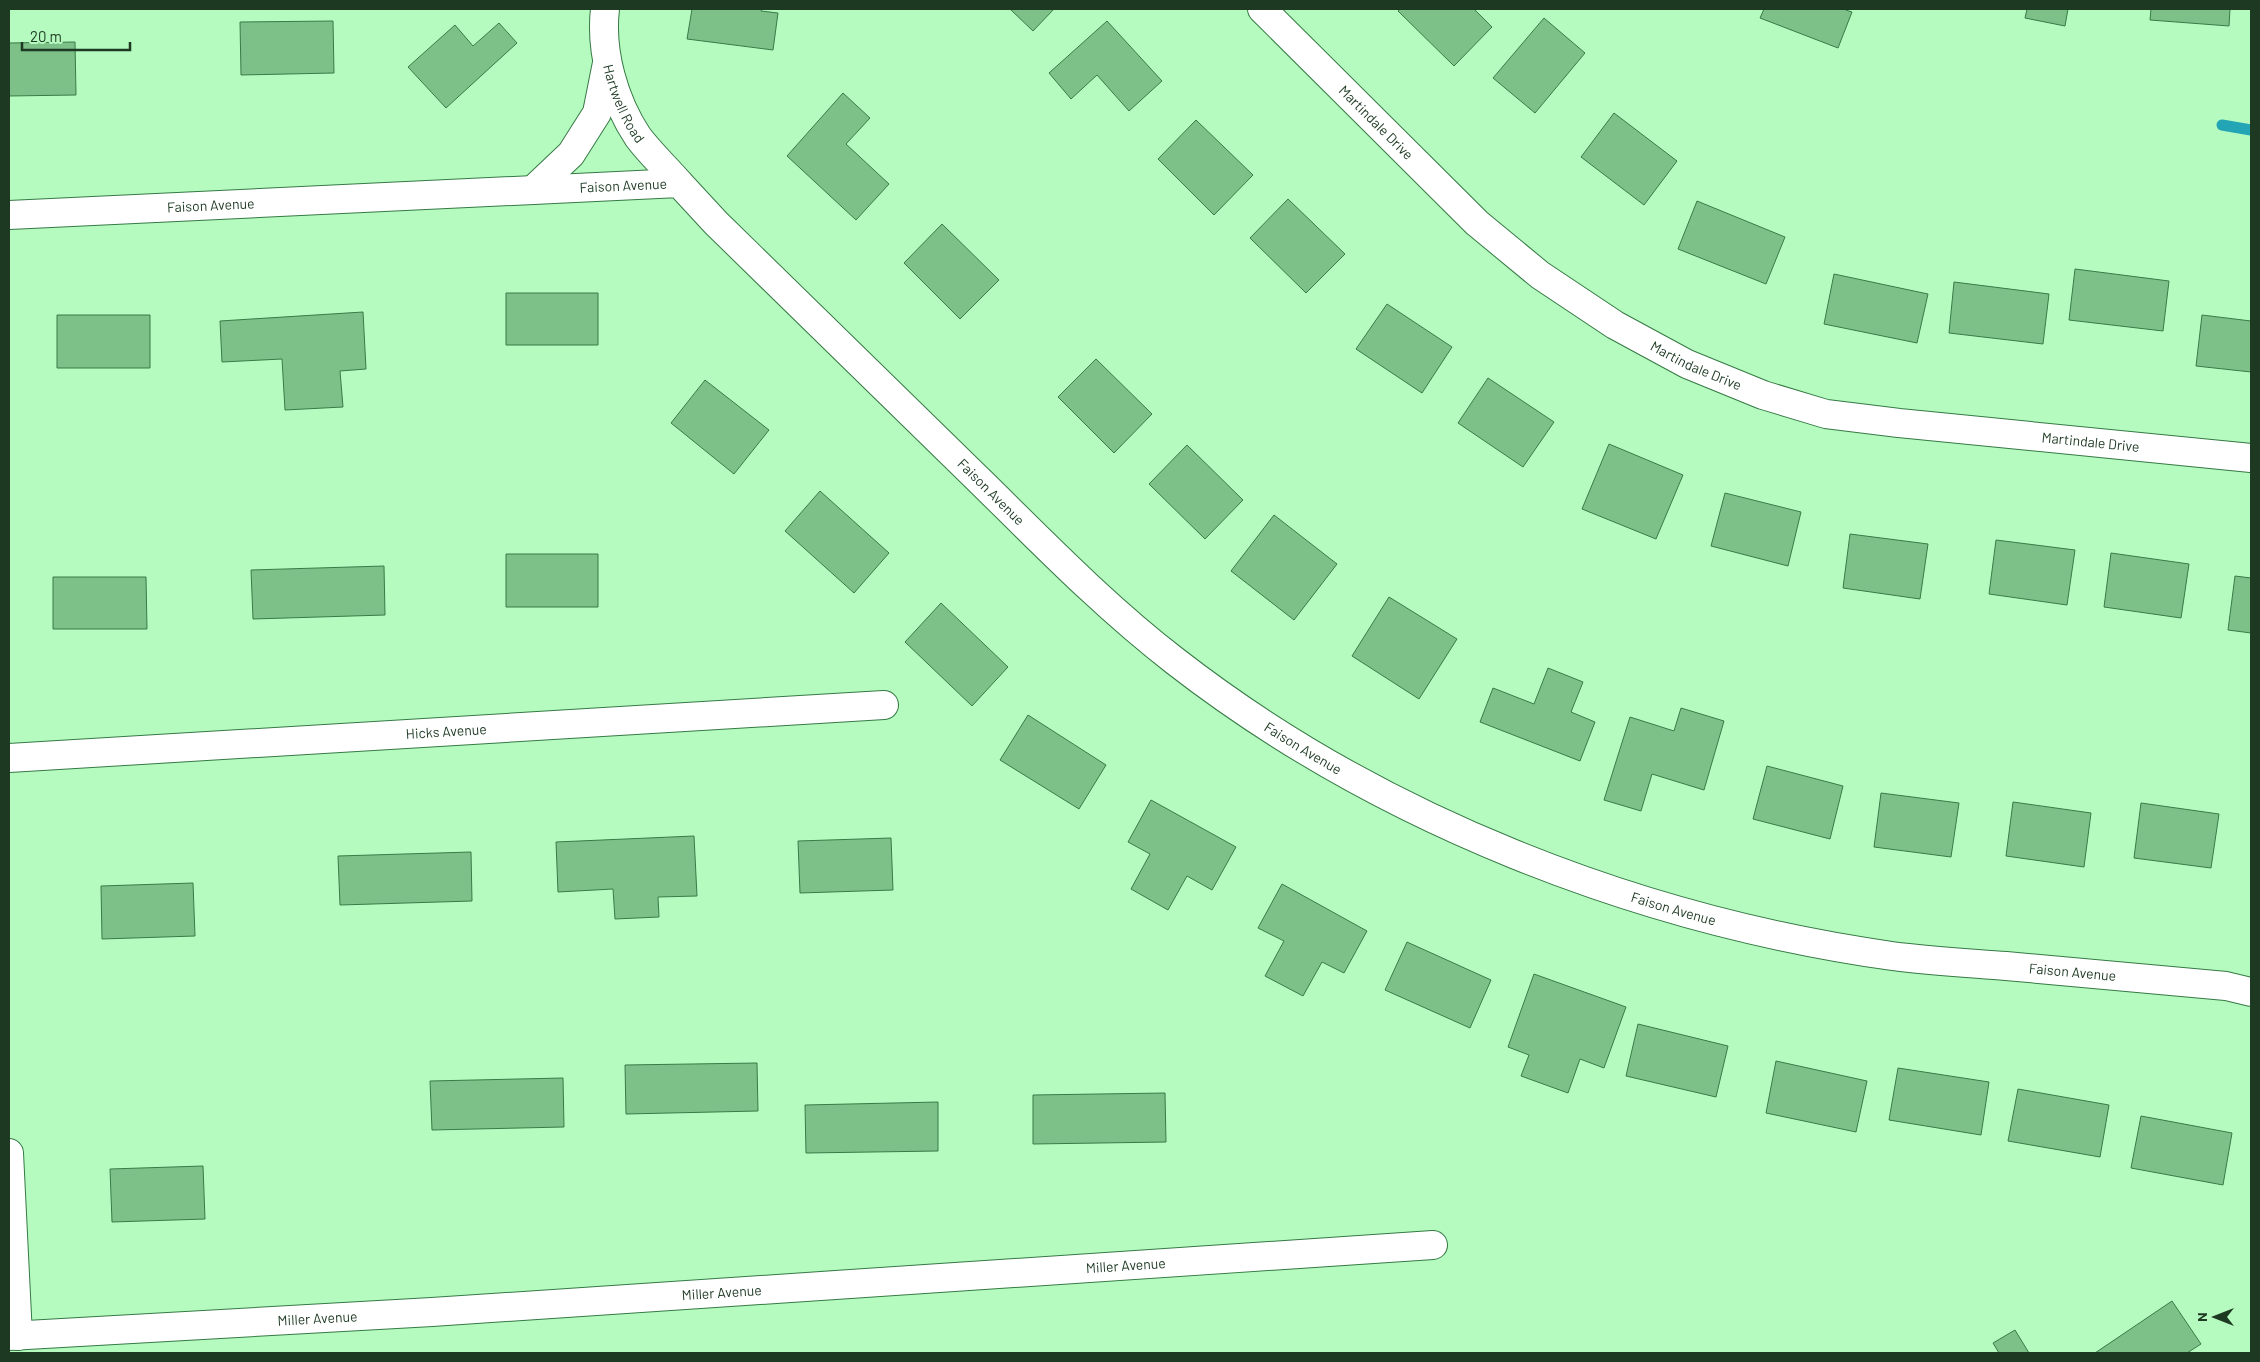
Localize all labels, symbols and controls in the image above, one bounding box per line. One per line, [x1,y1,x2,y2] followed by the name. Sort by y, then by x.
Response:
[22,20,130,52] scale bar
[30,27,62,45] text: 20 m
[600,63,648,146] street label: Hartwell Road
[1336,82,1417,163] street label: Martindale Drive
[579,175,667,196] street label: Faison Avenue
[167,194,255,215] street label: Faison Avenue
[1648,337,1744,393] street label: Martindale Drive
[2041,428,2140,455] street label: Martindale Drive
[954,455,1029,528] street label: Faison Avenue
[1261,718,1345,778] street label: Faison Avenue
[405,720,487,742] street label: Hicks Avenue
[1629,888,1718,928] street label: Faison Avenue
[2028,959,2117,984] street label: Faison Avenue
[1085,1254,1166,1276] street label: Miller Avenue
[681,1281,762,1303] street label: Miller Avenue
[2190,1292,2240,1342] north arrow
[277,1307,358,1329] street label: Miller Avenue
[2193,1312,2210,1322] text: N

